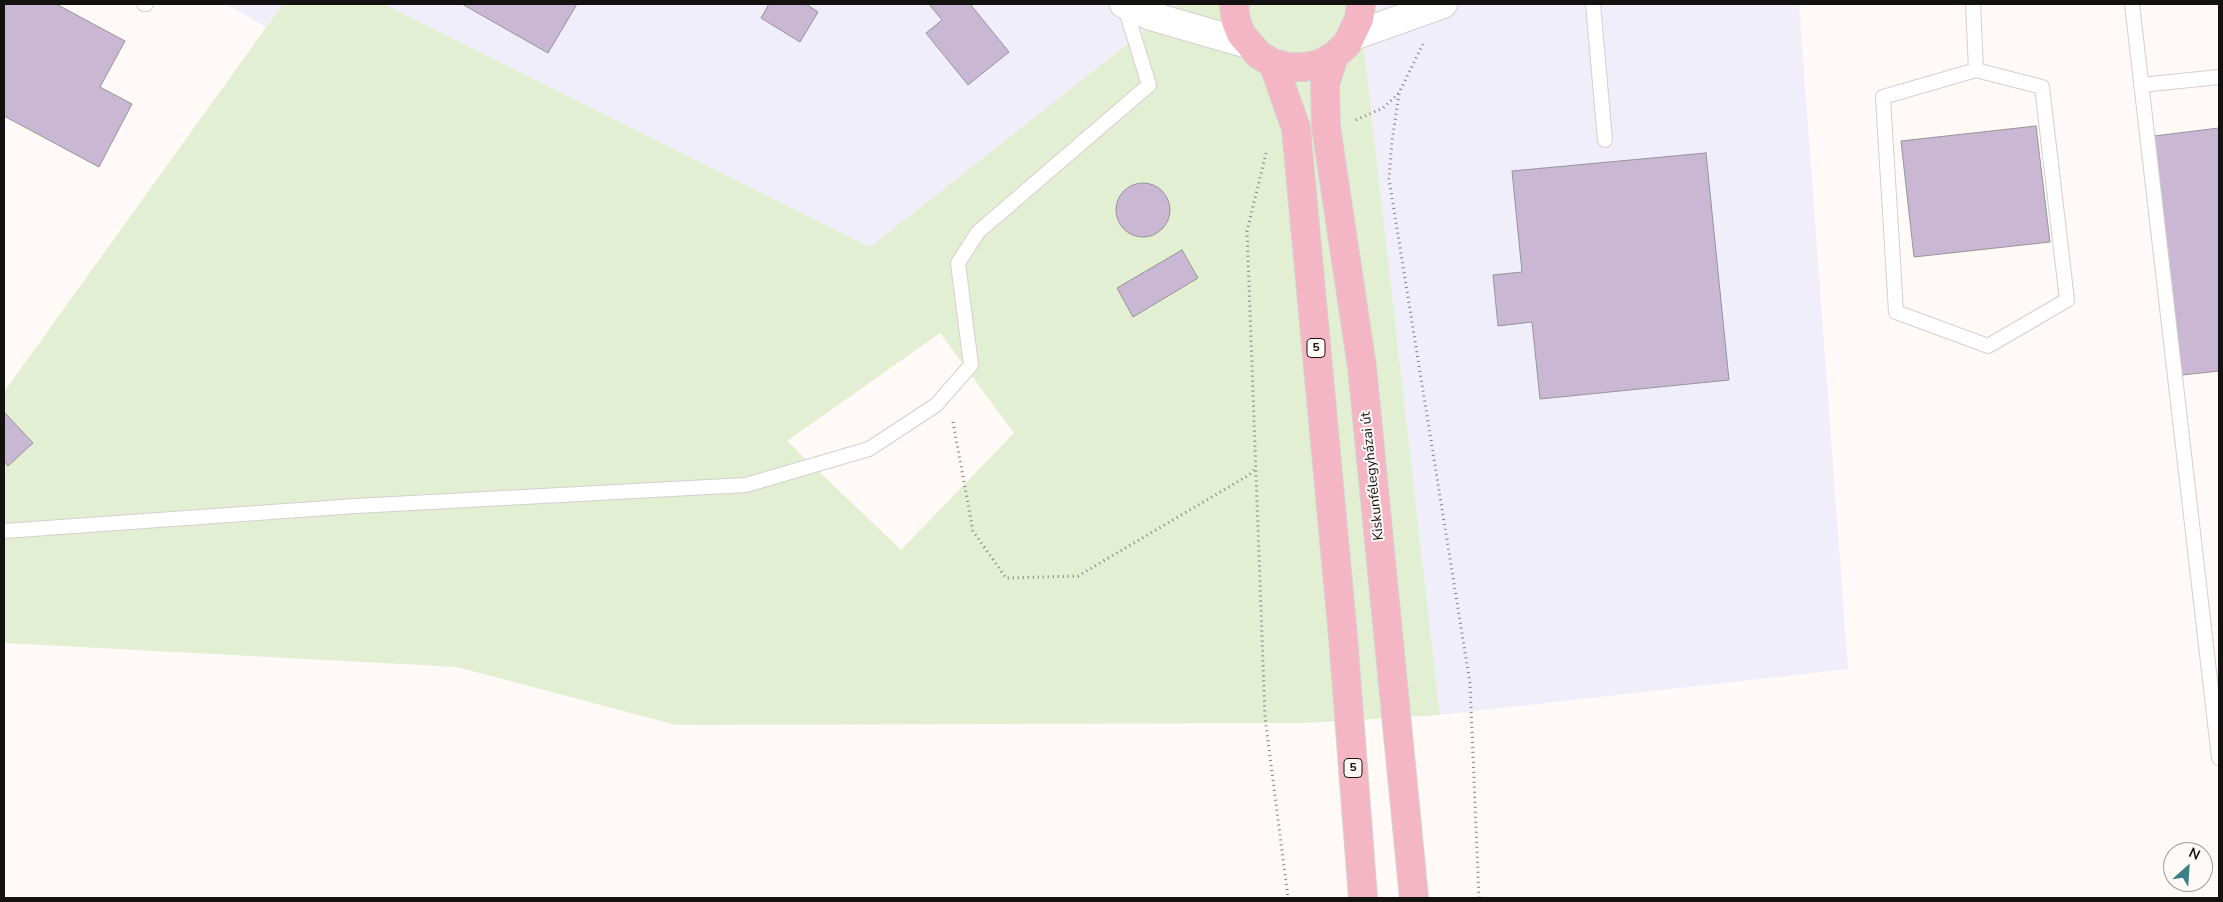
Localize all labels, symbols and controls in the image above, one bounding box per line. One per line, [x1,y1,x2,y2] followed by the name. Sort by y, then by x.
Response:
[1307,338,1325,358] road number: 5
[1358,411,1388,541] street label: Kiskunfélegyházai út
[1344,758,1362,778] road number: 5
[2163,842,2213,892] north arrow
[2185,843,2203,865] text: N

